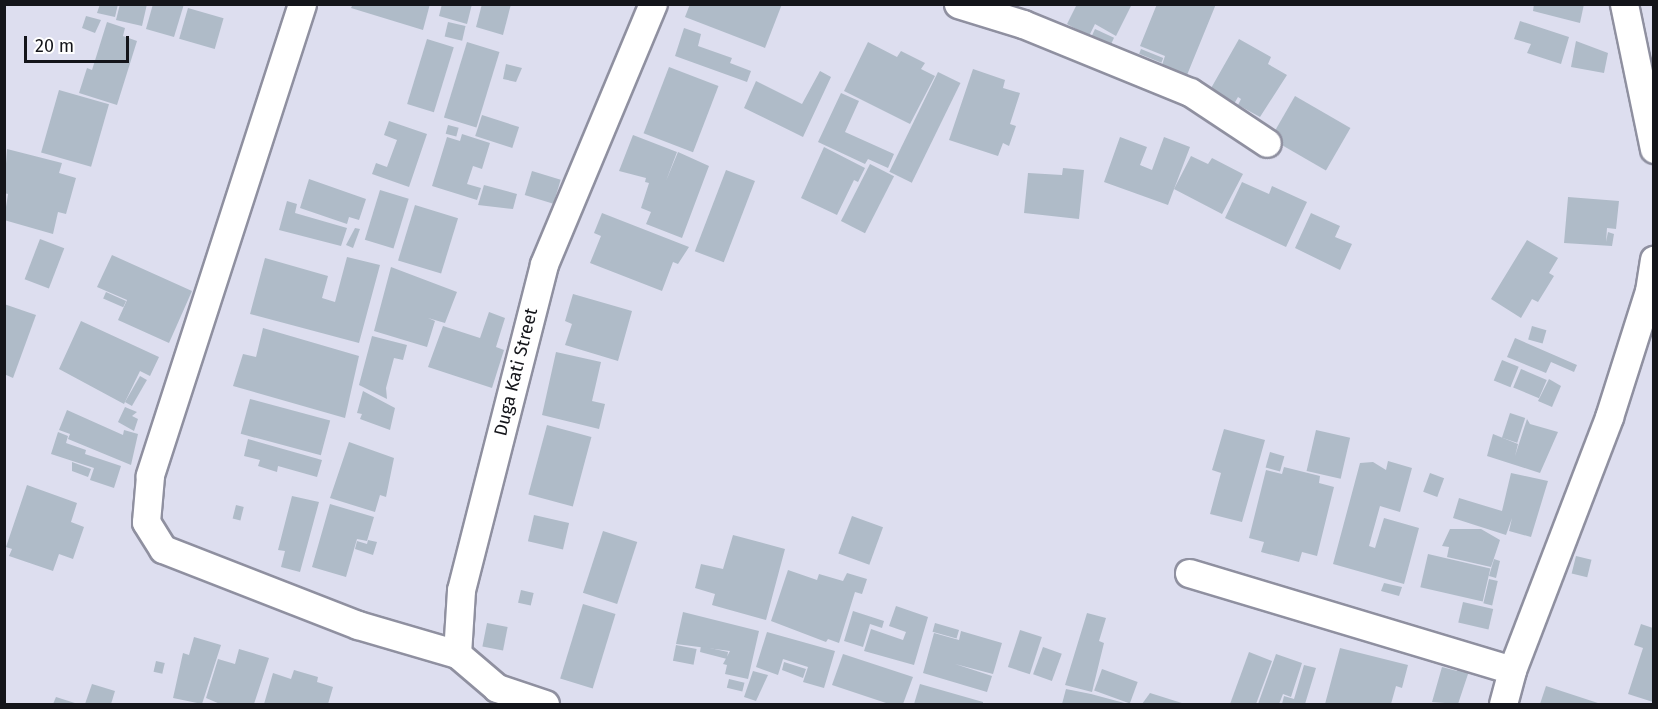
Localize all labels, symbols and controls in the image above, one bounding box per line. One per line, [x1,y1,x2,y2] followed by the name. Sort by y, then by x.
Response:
[27,24,132,62] scale bar
[35,35,74,57] text: 20 m
[490,306,542,438] street label: Duga Kati Street

